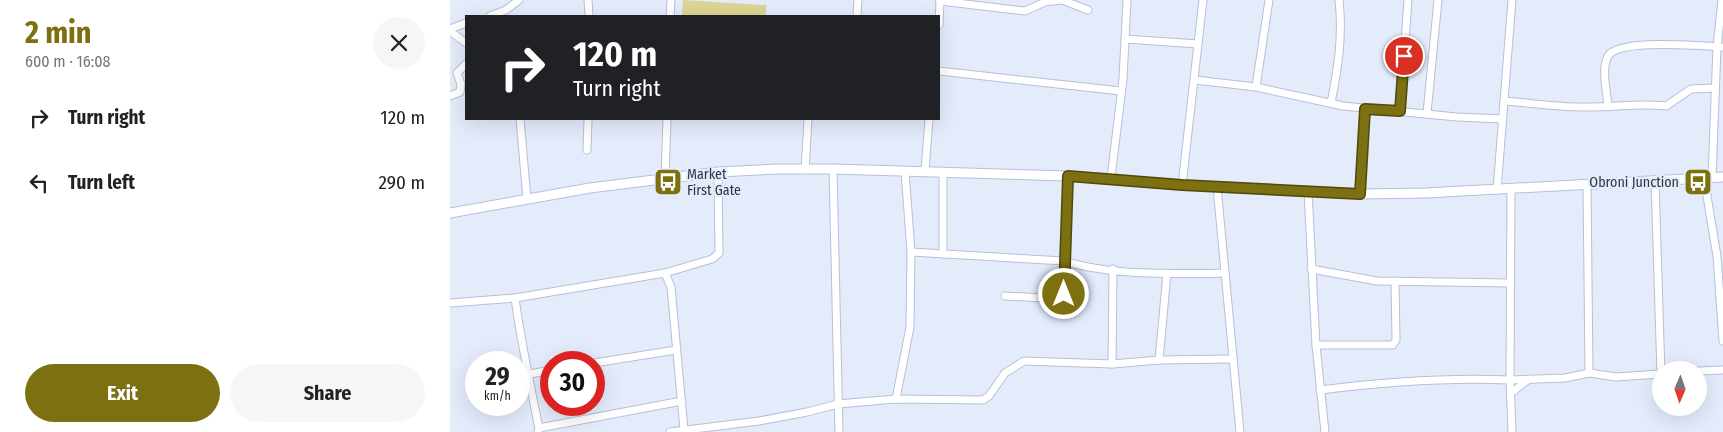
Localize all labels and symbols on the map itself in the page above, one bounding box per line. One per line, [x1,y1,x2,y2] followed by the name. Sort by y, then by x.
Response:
[1383,35,1425,77] pin
[687,166,741,199] place label: Market First Gate
[653,167,683,197] bus stop icon: Market First Gate
[1683,167,1713,197] bus stop icon: Obroni Junction
[1589,174,1679,191] place label: Obroni Junction
[1037,267,1089,319] position arrow
[540,351,605,416] speed limit sign: 30
[1652,361,1708,416] north arrow

